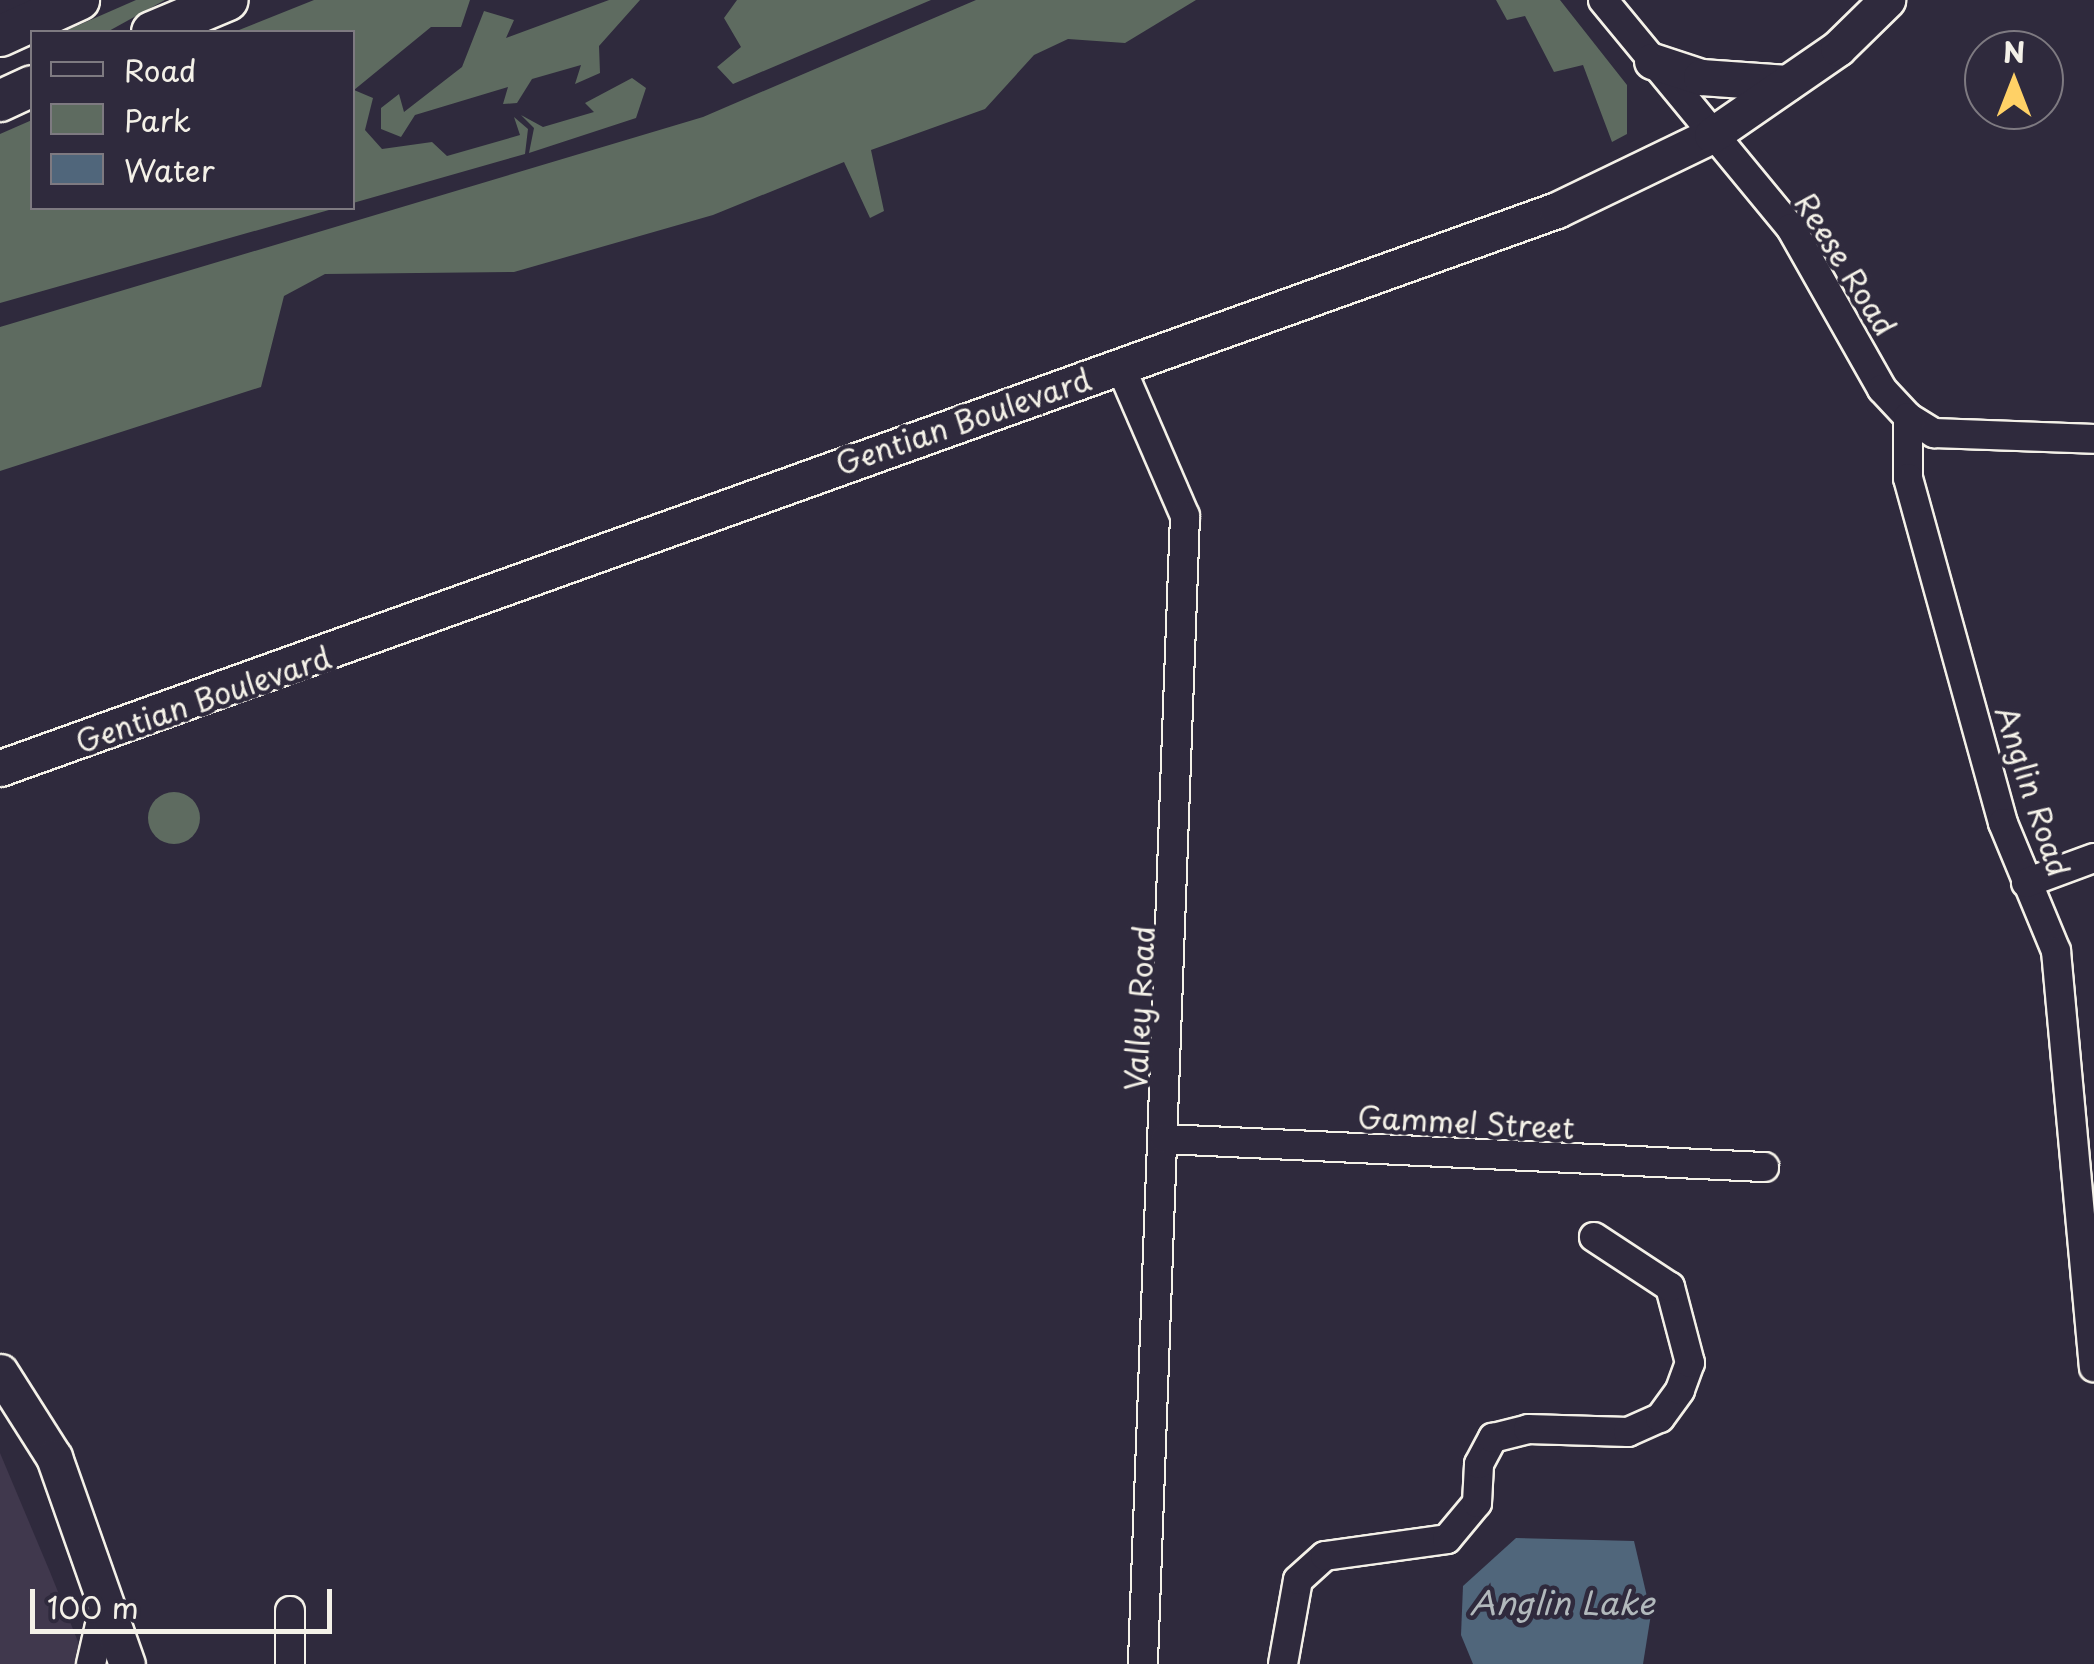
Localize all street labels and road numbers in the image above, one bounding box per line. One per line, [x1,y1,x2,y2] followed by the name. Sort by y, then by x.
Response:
[1787,185,1905,343] street label: Reese Road
[831,360,1095,482] street label: Gentian Boulevard
[71,638,335,760] street label: Gentian Boulevard
[1988,701,2078,881] street label: Anglin Road
[1117,923,1161,1093] street label: Valley Road
[1355,1098,1577,1146] street label: Gammel Street

